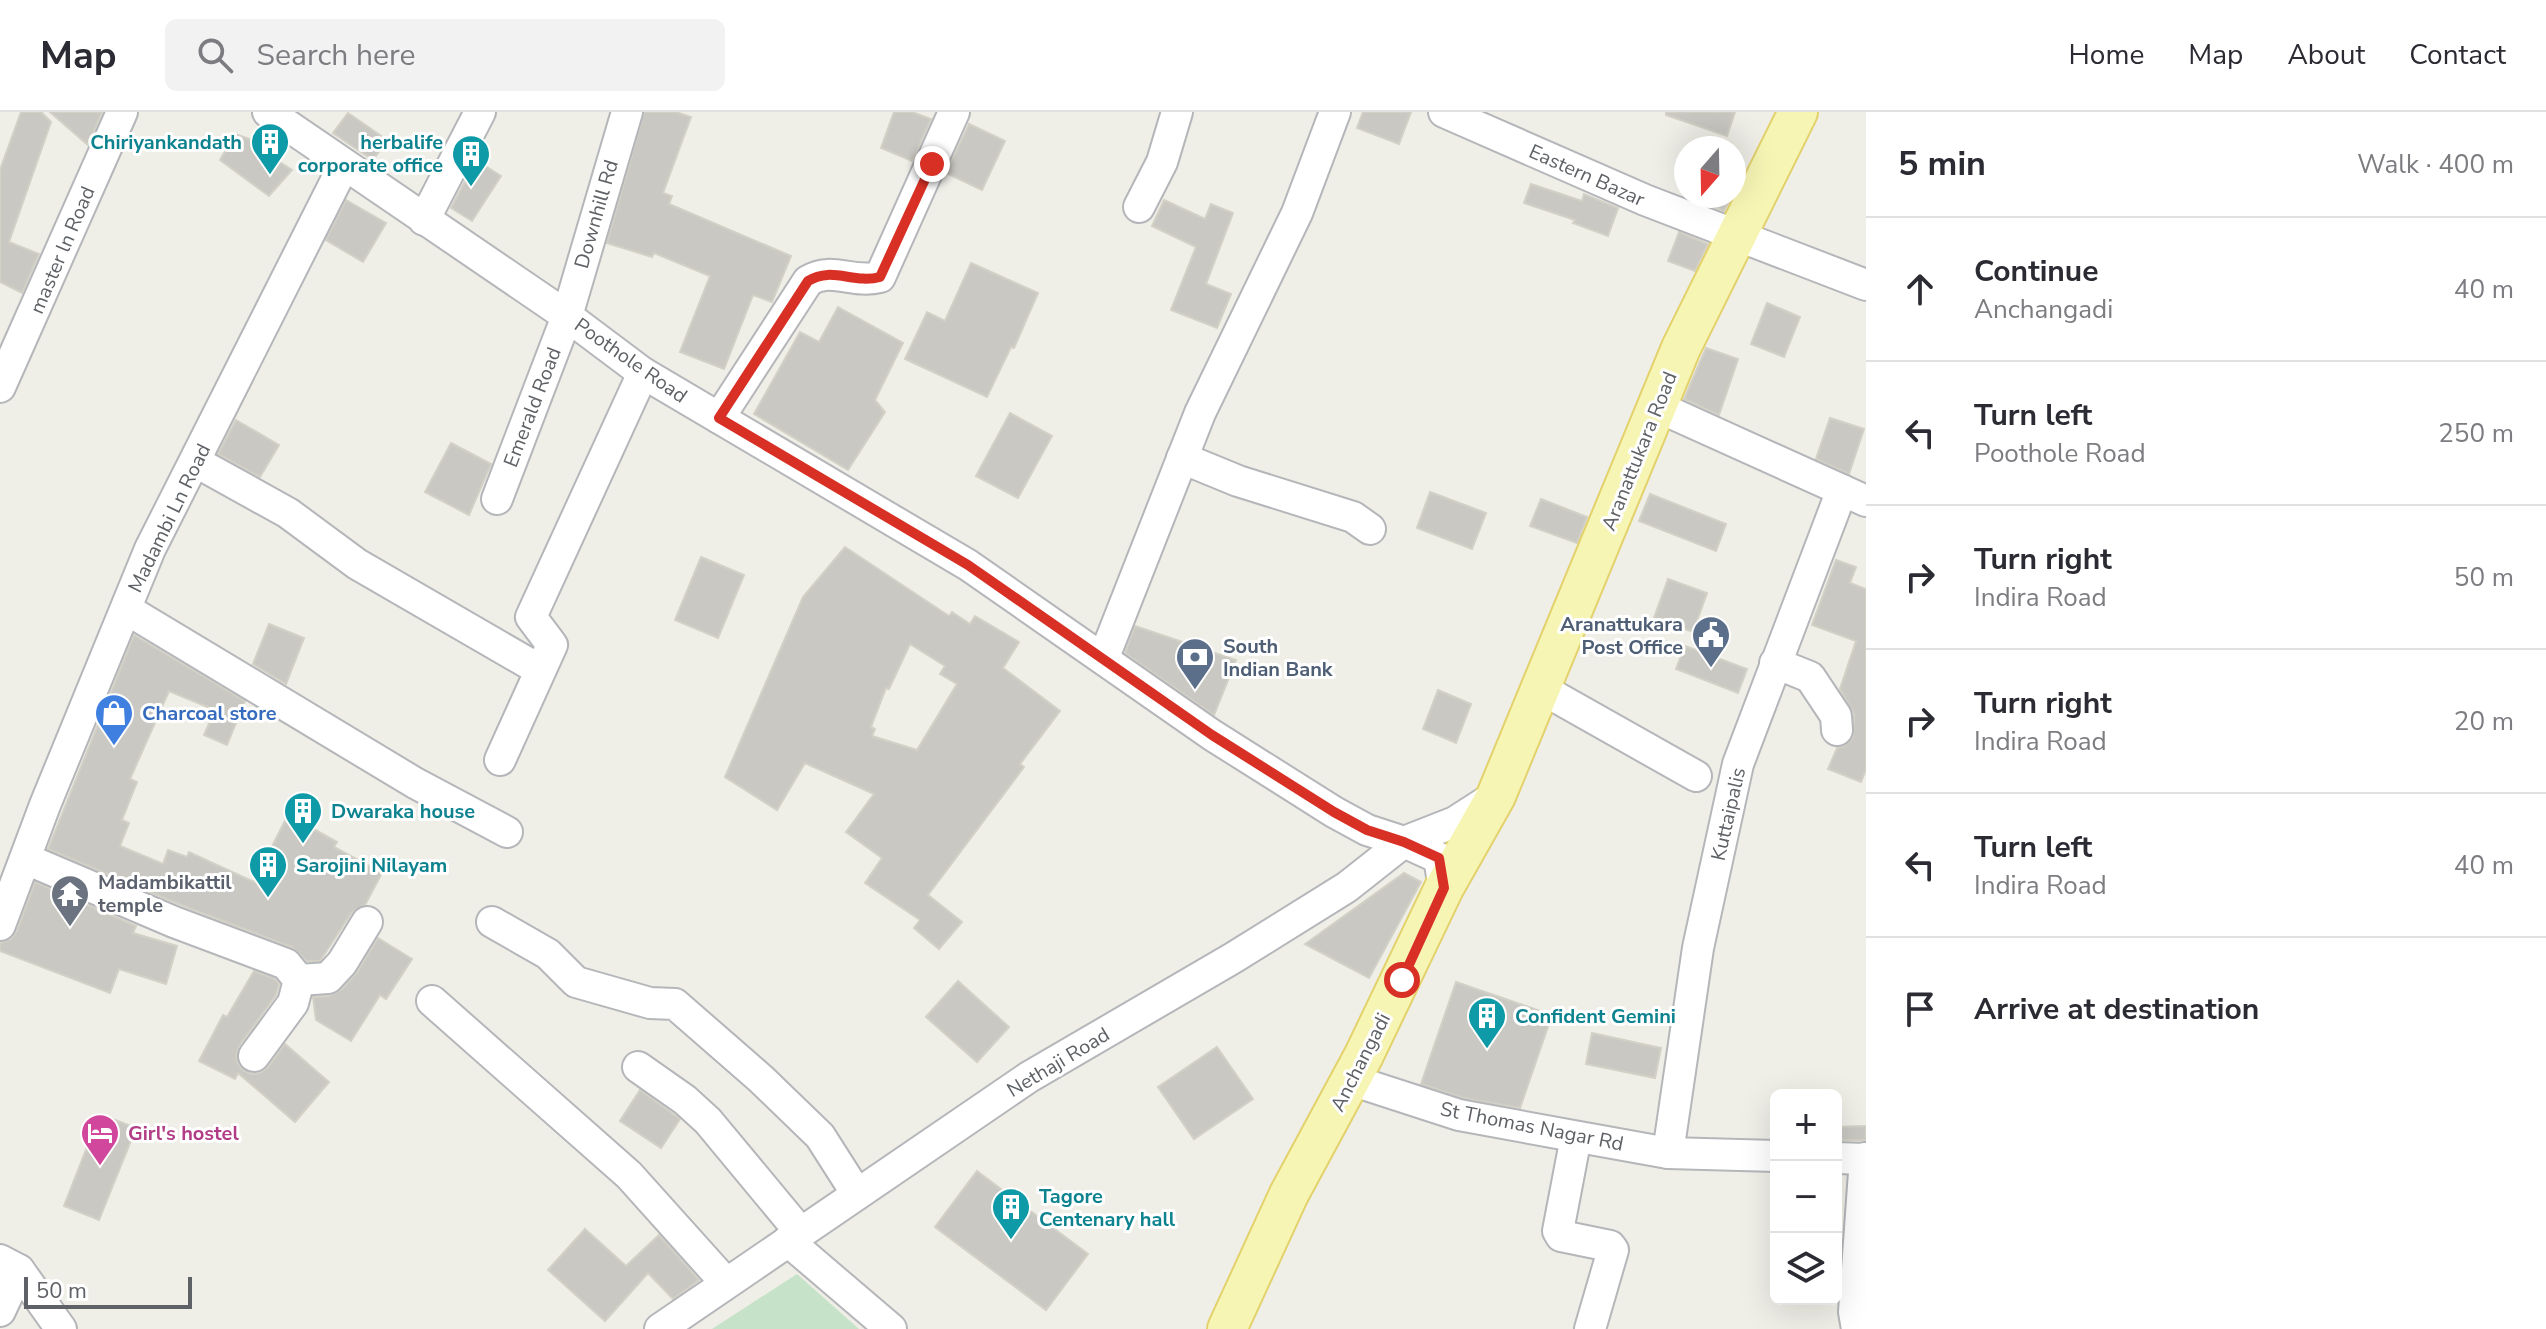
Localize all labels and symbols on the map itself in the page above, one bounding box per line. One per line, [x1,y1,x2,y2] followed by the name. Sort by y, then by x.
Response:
[249,121,291,176] building icon: Chiriyankandath
[90,129,242,156] place label: Chiriyankandath
[298,129,443,179] place label: herbalife corporate office
[450,133,492,188] building icon: herbalife corporate office
[1674,136,1746,208] north arrow
[1525,138,1649,213] street label: Eastern Bazar
[914,146,950,182] route end
[568,157,625,272] street label: Downhill Rd
[23,182,101,318] street label: master ln Road
[569,312,693,409] street label: Poothole Road
[497,343,568,471] street label: Emerald Road
[1595,368,1684,535] street label: Aranattukara Road
[122,439,217,597] street label: Madambi Ln Road
[1560,611,1683,661] place label: Aranattukara Post Office
[1690,614,1732,669] public building icon: Aranattukara Post Office
[1223,633,1334,683] place label: South Indian Bank
[1174,636,1216,691] bank icon: South Indian Bank
[93,692,135,747] shop icon: Charcoal store
[142,700,277,727] place label: Charcoal store
[1705,765,1752,863] street label: Kuttaipalis
[282,790,324,845] building icon: Dwaraka house
[331,798,475,825] place label: Dwaraka house
[247,844,289,899] building icon: Sarojini Nilayam
[296,852,447,879] place label: Sarojini Nilayam
[98,869,232,919] place label: Madambikattil temple
[49,873,91,928] temple icon: Madambikattil temple
[1384,962,1420,998] route start
[1466,995,1508,1050] building icon: Confident Gemini
[1515,1003,1676,1030] place label: Confident Gemini
[1324,1008,1397,1116] street label: Anchangadi
[1002,1021,1115,1104] street label: Nethaji Road
[1438,1095,1626,1158] street label: St Thomas Nagar Rd
[79,1112,121,1167] hotel icon: Girl's hostel
[128,1120,239,1147] place label: Girl's hostel
[1039,1183,1176,1233] place label: Tagore Centenary hall
[990,1186,1032,1241] building icon: Tagore Centenary hall
[24,1273,192,1309] scale bar

